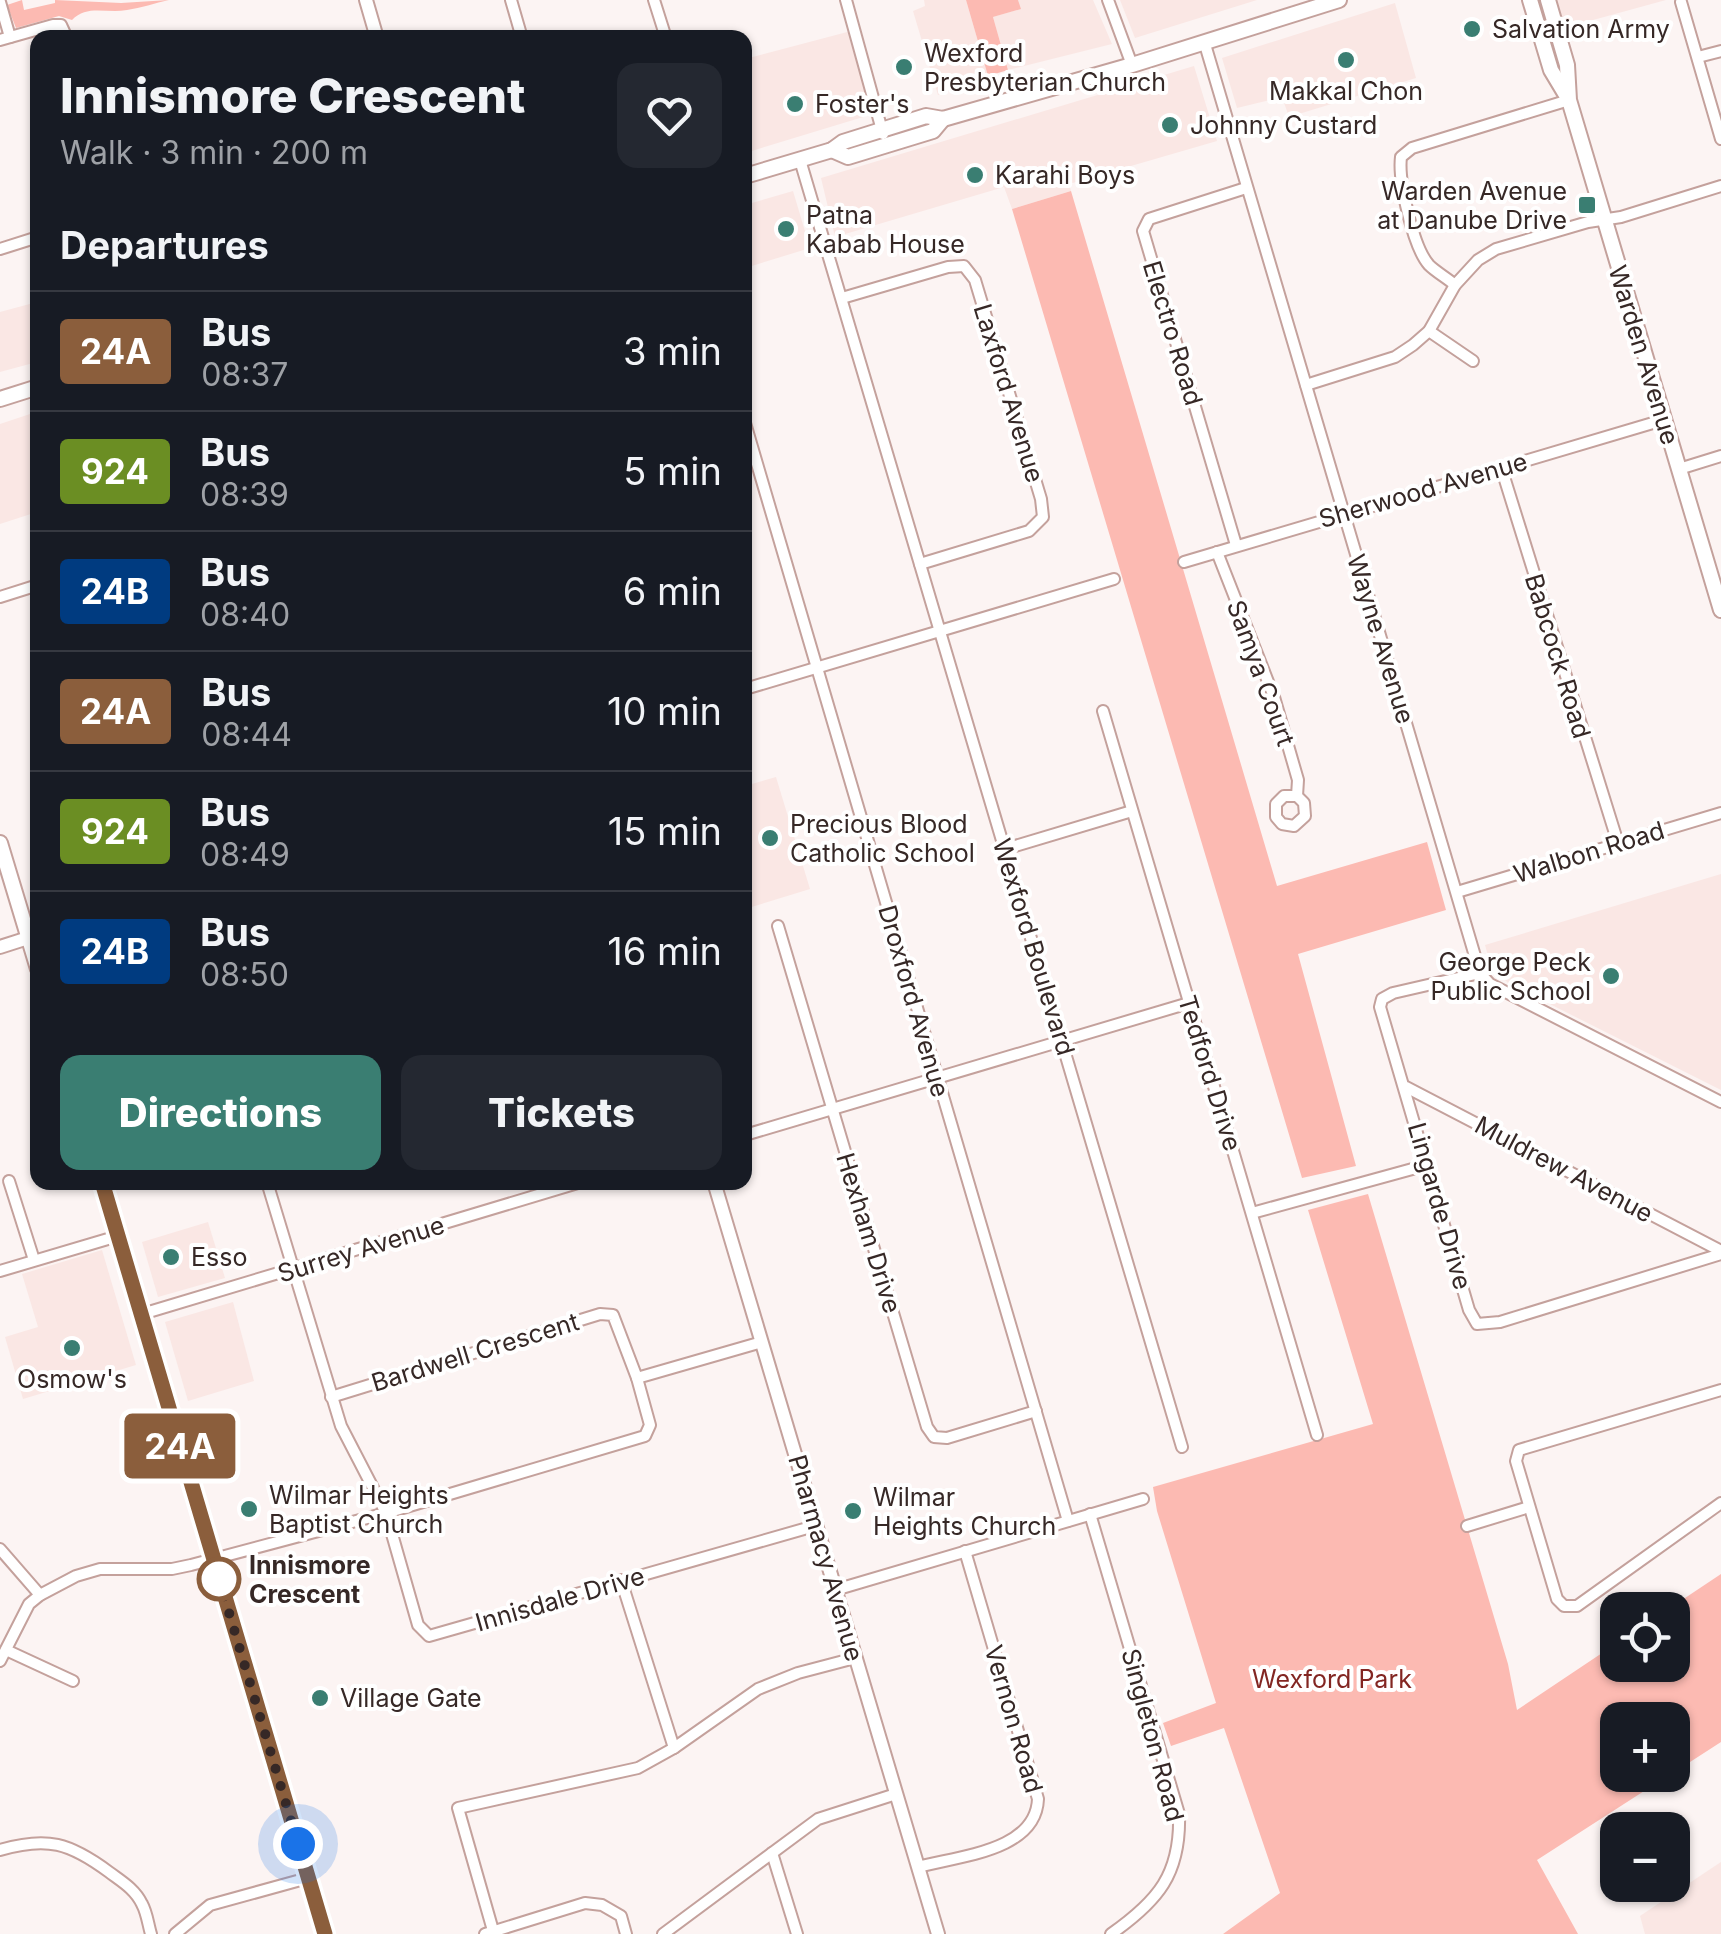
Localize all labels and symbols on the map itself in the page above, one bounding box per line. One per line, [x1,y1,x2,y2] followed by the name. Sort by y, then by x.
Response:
[1492,14,1670,44] place label: Salvation Army
[1461,18,1483,40] marker: Salvation Army
[924,38,1166,97] place label: Wexford Presbyterian Church
[1335,49,1357,71] marker: Makkal Chon
[893,56,915,78] marker: Wexford Presbyterian Church
[1269,76,1423,106] place label: Makkal Chon
[815,89,910,119] place label: Foster's
[784,93,806,115] marker: Foster's
[1190,110,1377,140] place label: Johnny Custard
[1159,114,1181,136] marker: Johnny Custard
[995,160,1135,190] place label: Karahi Boys
[964,164,986,186] marker: Karahi Boys
[1377,176,1567,235] place label: Warden Avenue at Danube Drive
[1576,194,1598,216] marker: Warden Avenue at Danube Drive
[806,200,965,259] place label: Patna Kabab House
[775,218,797,240] marker: Patna Kabab House
[1137,257,1209,409] street label: Electro Road
[1602,262,1686,448] street label: Warden Avenue
[968,300,1050,486] street label: Laxford Avenue
[1315,446,1531,534] street label: Sherwood Avenue
[1341,551,1421,727] street label: Wayne Avenue
[1519,570,1597,742] street label: Babcock Road
[1221,596,1301,750] street label: Samya Court
[790,809,975,868] place label: Precious Blood Catholic School
[1510,815,1668,889] street label: Walbon Road
[759,827,781,849] marker: Precious Blood Catholic School
[987,835,1081,1059] street label: Wexford Boulevard
[872,902,956,1100] street label: Droxford Avenue
[1430,947,1591,1006] place label: George Peck Public School
[1600,965,1622,987] marker: George Peck Public School
[1172,992,1248,1154] street label: Tedford Drive
[1470,1109,1658,1229] street label: Muldrew Avenue
[1402,1119,1478,1293] street label: Lingarde Drive
[830,1149,908,1317] street label: Hexham Drive
[274,1209,448,1289] street label: Surrey Avenue
[191,1242,247,1272] place label: Esso
[160,1246,182,1268] marker: Esso
[368,1306,582,1398] street label: Bardwell Crescent
[61,1337,83,1359] marker: Osmow's
[17,1364,127,1394] place label: Osmow's
[122,1414,238,1478] line badge: 24A
[782,1451,870,1665] street label: Pharmacy Avenue
[269,1480,449,1539] place label: Wilmar Heights Baptist Church
[873,1482,1056,1541] place label: Wilmar Heights Church
[238,1498,260,1520] marker: Wilmar Heights Baptist Church
[842,1500,864,1522] marker: Wilmar Heights Church
[249,1550,371,1609] place label: Innismore Crescent
[198,1558,240,1600] marker: Innismore Crescent
[472,1561,648,1637] street label: Innisdale Drive
[979,1642,1049,1796] street label: Vernon Road
[1115,1645,1191,1825] street label: Singleton Road
[1252,1664,1412,1694] park label: Wexford Park
[340,1683,482,1713] place label: Village Gate
[309,1687,331,1709] marker: Village Gate
[273,1819,323,1869] your location

